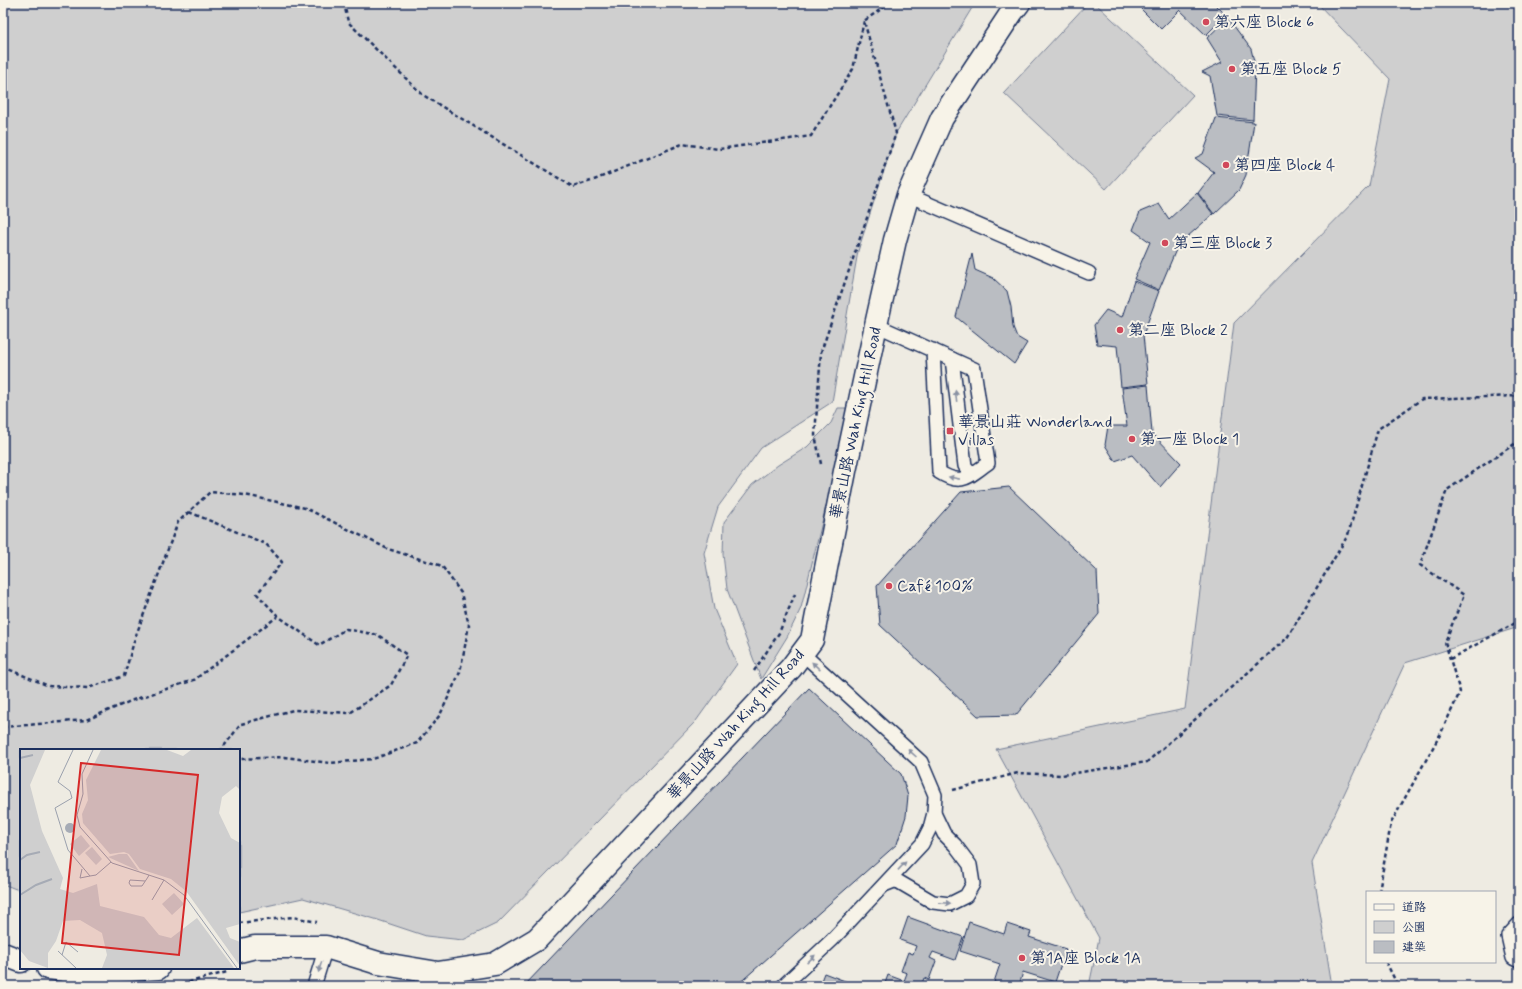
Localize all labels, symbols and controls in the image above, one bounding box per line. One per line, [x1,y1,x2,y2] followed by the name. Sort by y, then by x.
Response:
[1214,12,1314,33] place label: 第六座 Block 6
[1201,17,1211,27] marker: 第六座 Block 6
[1240,59,1342,80] place label: 第五座 Block 5
[1227,64,1237,74] marker: 第五座 Block 5
[1234,155,1335,176] place label: 第四座 Block 4
[1221,160,1231,170] marker: 第四座 Block 4
[1173,233,1272,254] place label: 第三座 Block 3
[1160,238,1170,248] marker: 第三座 Block 3
[1128,320,1228,341] place label: 第二座 Block 2
[825,325,888,521] street label: 華景山路 Wah King Hill Road
[1115,325,1125,335] marker: 第二座 Block 2
[953,390,959,402] one-way arrow
[958,412,1112,451] place label: 華景山莊 Wonderland Villas
[945,426,955,436] marker: 華景山莊 Wonderland Villas
[1140,429,1239,450] place label: 第一座 Block 1
[1127,434,1137,444] marker: 第一座 Block 1
[948,475,960,481] one-way arrow
[897,576,973,597] place label: Café 100%
[884,581,894,591] marker: Café 100%
[663,645,810,806] street label: 華景山路 Wah King Hill Road
[811,661,821,671] one-way arrow
[20,749,240,969] inset map
[907,749,917,758] one-way arrow
[897,861,906,871] one-way arrow
[1366,891,1496,963] legend
[939,899,951,906] one-way arrow
[1402,900,1426,916] text: 道路
[1402,920,1426,936] text: 公園
[1402,940,1426,956] text: 建築
[1030,948,1141,969] place label: 第1A座 Block 1A
[1017,953,1027,963] marker: 第1A座 Block 1A
[806,955,816,964] one-way arrow
[317,961,323,973] one-way arrow

